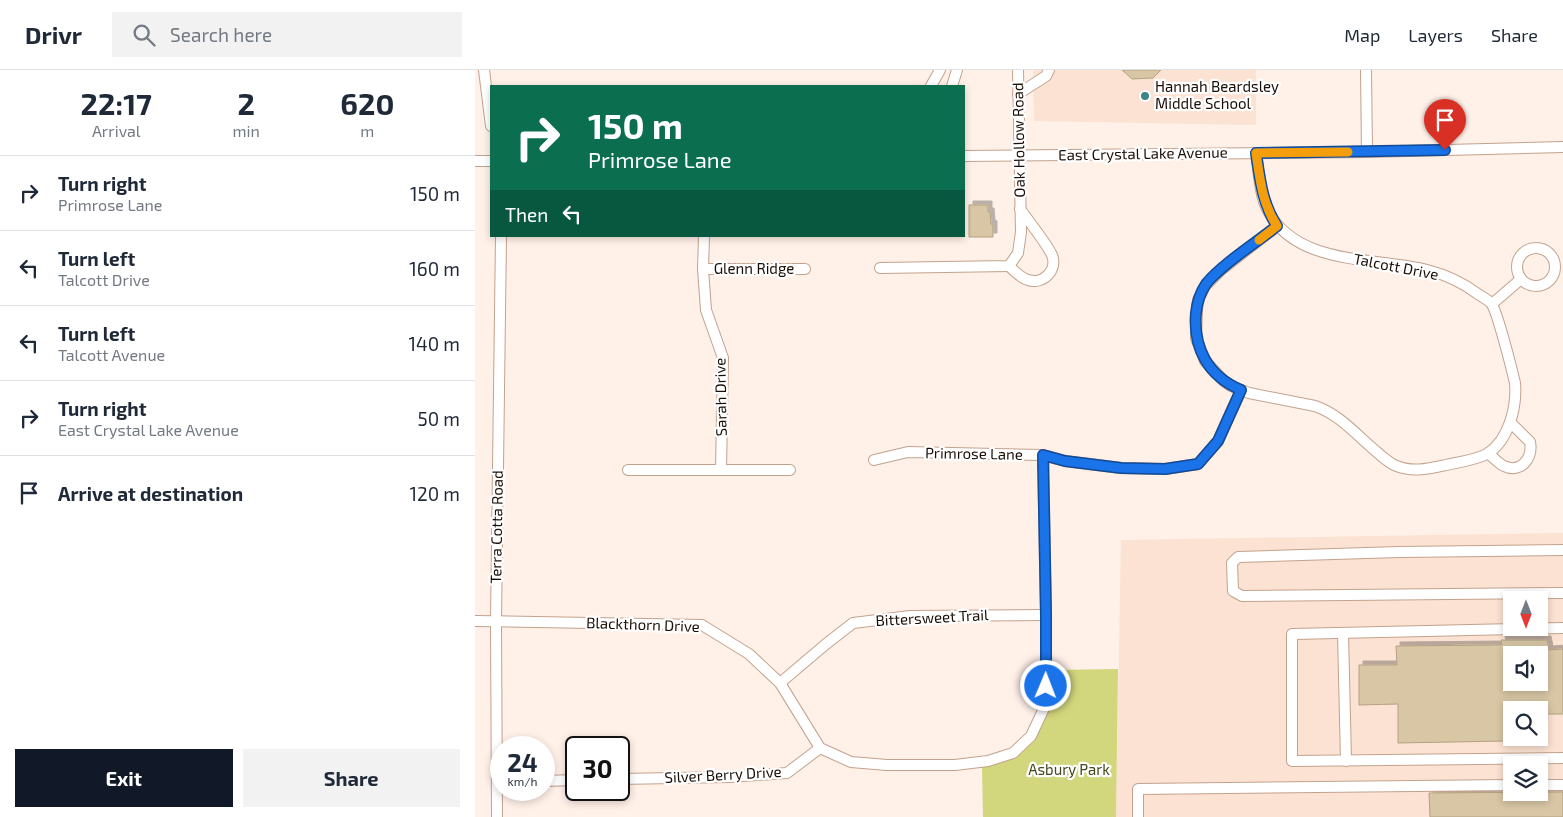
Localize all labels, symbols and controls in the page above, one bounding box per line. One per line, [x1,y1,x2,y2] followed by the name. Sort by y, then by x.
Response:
[112,12,462,57] search box
[25,20,82,49] text: Drivr
[130,21,158,49] icon: search
[170,23,272,46] text: Search here
[1344,24,1380,46] text: Map
[1408,24,1463,46] text: Layers
[1491,24,1538,46] text: Share
[1155,77,1279,112] place label: Hannah Beardsley Middle School
[1008,82,1028,198] street label: Oak Hollow Road
[81,85,152,121] text: 22:17
[237,85,255,121] text: 2
[340,85,394,121] text: 620
[1139,90,1151,102] marker: Hannah Beardsley Middle School
[1424,99,1466,150] pin
[588,104,683,146] text: 150 m
[505,105,570,170] icon: right
[1431,106,1459,134] icon: arrive
[92,121,141,140] text: Arrival
[233,121,260,140] text: min
[360,121,374,140] text: m
[1058,143,1228,163] street label: East Crystal Lake Avenue
[588,146,731,172] text: Primrose Lane
[58,172,146,195] text: Turn right
[15,179,43,207] icon: right
[410,182,460,205] text: 150 m
[58,195,162,214] text: Primrose Lane
[558,200,586,228] icon: left
[505,203,548,226] text: Then
[58,247,135,270] text: Turn left
[1352,249,1440,283] street label: Talcott Drive
[15,254,43,282] icon: left
[409,257,460,280] text: 160 m
[714,259,794,277] street label: Glenn Ridge
[58,270,150,289] text: Talcott Drive
[58,322,135,345] text: Turn left
[15,329,43,357] icon: left
[408,332,460,355] text: 140 m
[58,345,165,364] text: Talcott Avenue
[710,358,730,436] street label: Sarah Drive
[58,397,146,420] text: Turn right
[15,404,43,432] icon: right
[417,407,460,430] text: 50 m
[58,420,239,439] text: East Crystal Lake Avenue
[925,443,1023,463] street label: Primrose Lane
[486,470,506,584] street label: Terra Cotta Road
[15,479,43,507] icon: arrive
[58,482,243,505] text: Arrive at destination
[409,482,460,505] text: 120 m
[1503,591,1547,636] north arrow
[1503,591,1548,801] map controls
[875,605,989,629] street label: Bittersweet Trail
[586,613,700,635] street label: Blackthorn Drive
[1503,646,1548,691] button: sound
[1019,659,1071,711] position arrow
[1503,701,1548,746] button: search
[565,736,630,801] speed limit sign: 30
[507,747,538,777] text: 24
[15,749,233,807] button: Exit
[243,749,460,807] button: Share
[1503,756,1548,801] button: layers
[1028,760,1110,778] park label: Asbury Park
[664,762,782,786] street label: Silver Berry Drive
[508,774,537,788] text: km/h

